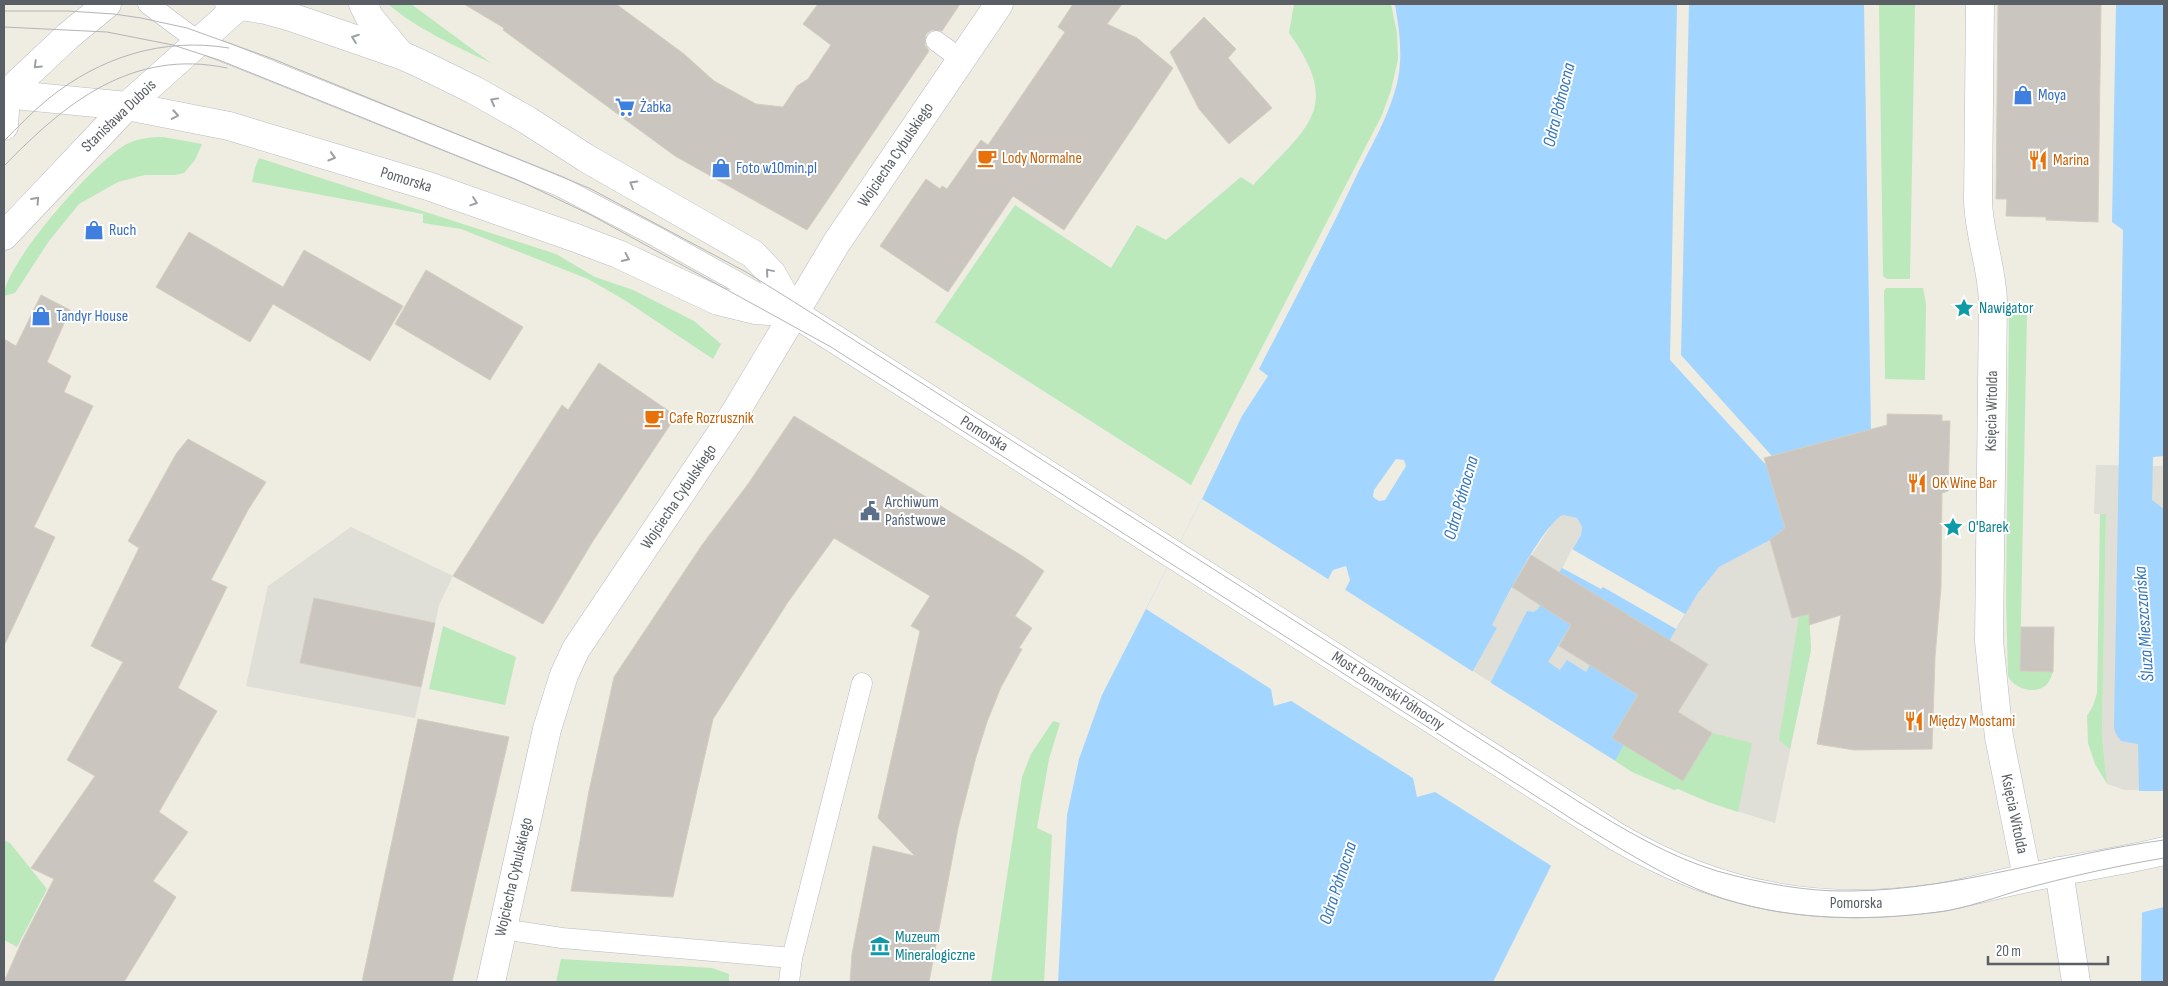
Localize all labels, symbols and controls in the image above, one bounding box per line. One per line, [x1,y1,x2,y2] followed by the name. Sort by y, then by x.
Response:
[352,34,360,44] one-way arrow
[33,59,42,68] one-way arrow
[1538,60,1580,149] water label: Odra Północna
[78,75,160,156] street label: Stanisława Dubois
[2012,84,2034,106] shop icon: Moya
[2038,86,2066,105] place label: Moya
[614,96,636,118] supermarket icon: Żabka
[490,98,499,108] one-way arrow
[640,98,672,117] place label: Żabka
[854,99,938,211] street label: Wojciecha Cybulskiego
[171,110,179,120] one-way arrow
[976,147,998,169] cafe icon: Lody Normalne
[1002,149,1082,168] place label: Lody Normalne
[2027,149,2049,171] restaurant icon: Marina
[327,151,335,161] one-way arrow
[2053,151,2089,170] place label: Marina
[710,157,732,179] shop icon: Foto w10min.pl
[736,159,817,178] place label: Foto w10min.pl
[378,163,434,197] street label: Pomorska
[630,180,639,190] one-way arrow
[31,196,40,205] one-way arrow
[469,196,478,206] one-way arrow
[83,219,105,241] shop icon: Ruch
[109,221,136,240] place label: Ruch
[621,252,630,262] one-way arrow
[766,268,775,277] one-way arrow
[1953,297,1975,319] place icon: Nawigator
[1979,299,2034,318] place label: Nawigator
[30,305,52,327] shop icon: Tandyr House
[56,307,128,326] place label: Tandyr House
[1982,370,2002,452] street label: Księcia Witolda
[643,407,665,429] cafe icon: Cafe Rozrusznik
[669,409,754,428] place label: Cafe Rozrusznik
[957,412,1011,456] street label: Pomorska
[637,441,721,553] street label: Wojciecha Cybulskiego
[1439,453,1483,542] water label: Odra Północna
[1906,472,1928,494] restaurant icon: OK Wine Bar
[1932,474,1997,493] place label: OK Wine Bar
[884,493,946,530] place label: Archiwum Państwowe
[859,500,881,522] public building icon: Archiwum Państwowe
[1942,516,1964,538] place icon: O'Barek
[1968,518,2009,537] place label: O'Barek
[2129,565,2158,682] water label: Śluza Mieszczańska
[1328,647,1448,735] street label: Most Pomorski Północny
[1903,710,1925,732] restaurant icon: Między Mostami
[1929,712,2015,731] place label: Między Mostami
[1996,772,2032,856] street label: Księcia Witolda
[491,816,537,938] street label: Wojciecha Cybulskiego
[1315,838,1361,927] water label: Odra Północna
[1830,894,1882,913] street label: Pomorska
[895,928,976,965] place label: Muzeum Mineralogiczne
[1988,934,2108,966] scale bar
[869,935,891,957] museum icon: Muzeum Mineralogiczne
[1996,942,2021,961] text: 20 m

